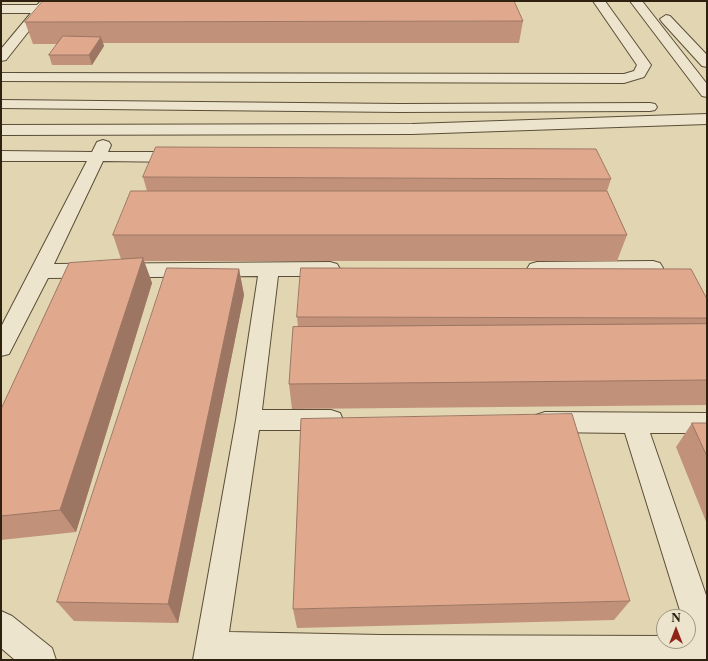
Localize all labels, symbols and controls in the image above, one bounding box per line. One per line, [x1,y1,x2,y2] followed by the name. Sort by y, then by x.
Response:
[656,609,696,649] north arrow
[671,611,681,625] text: N

